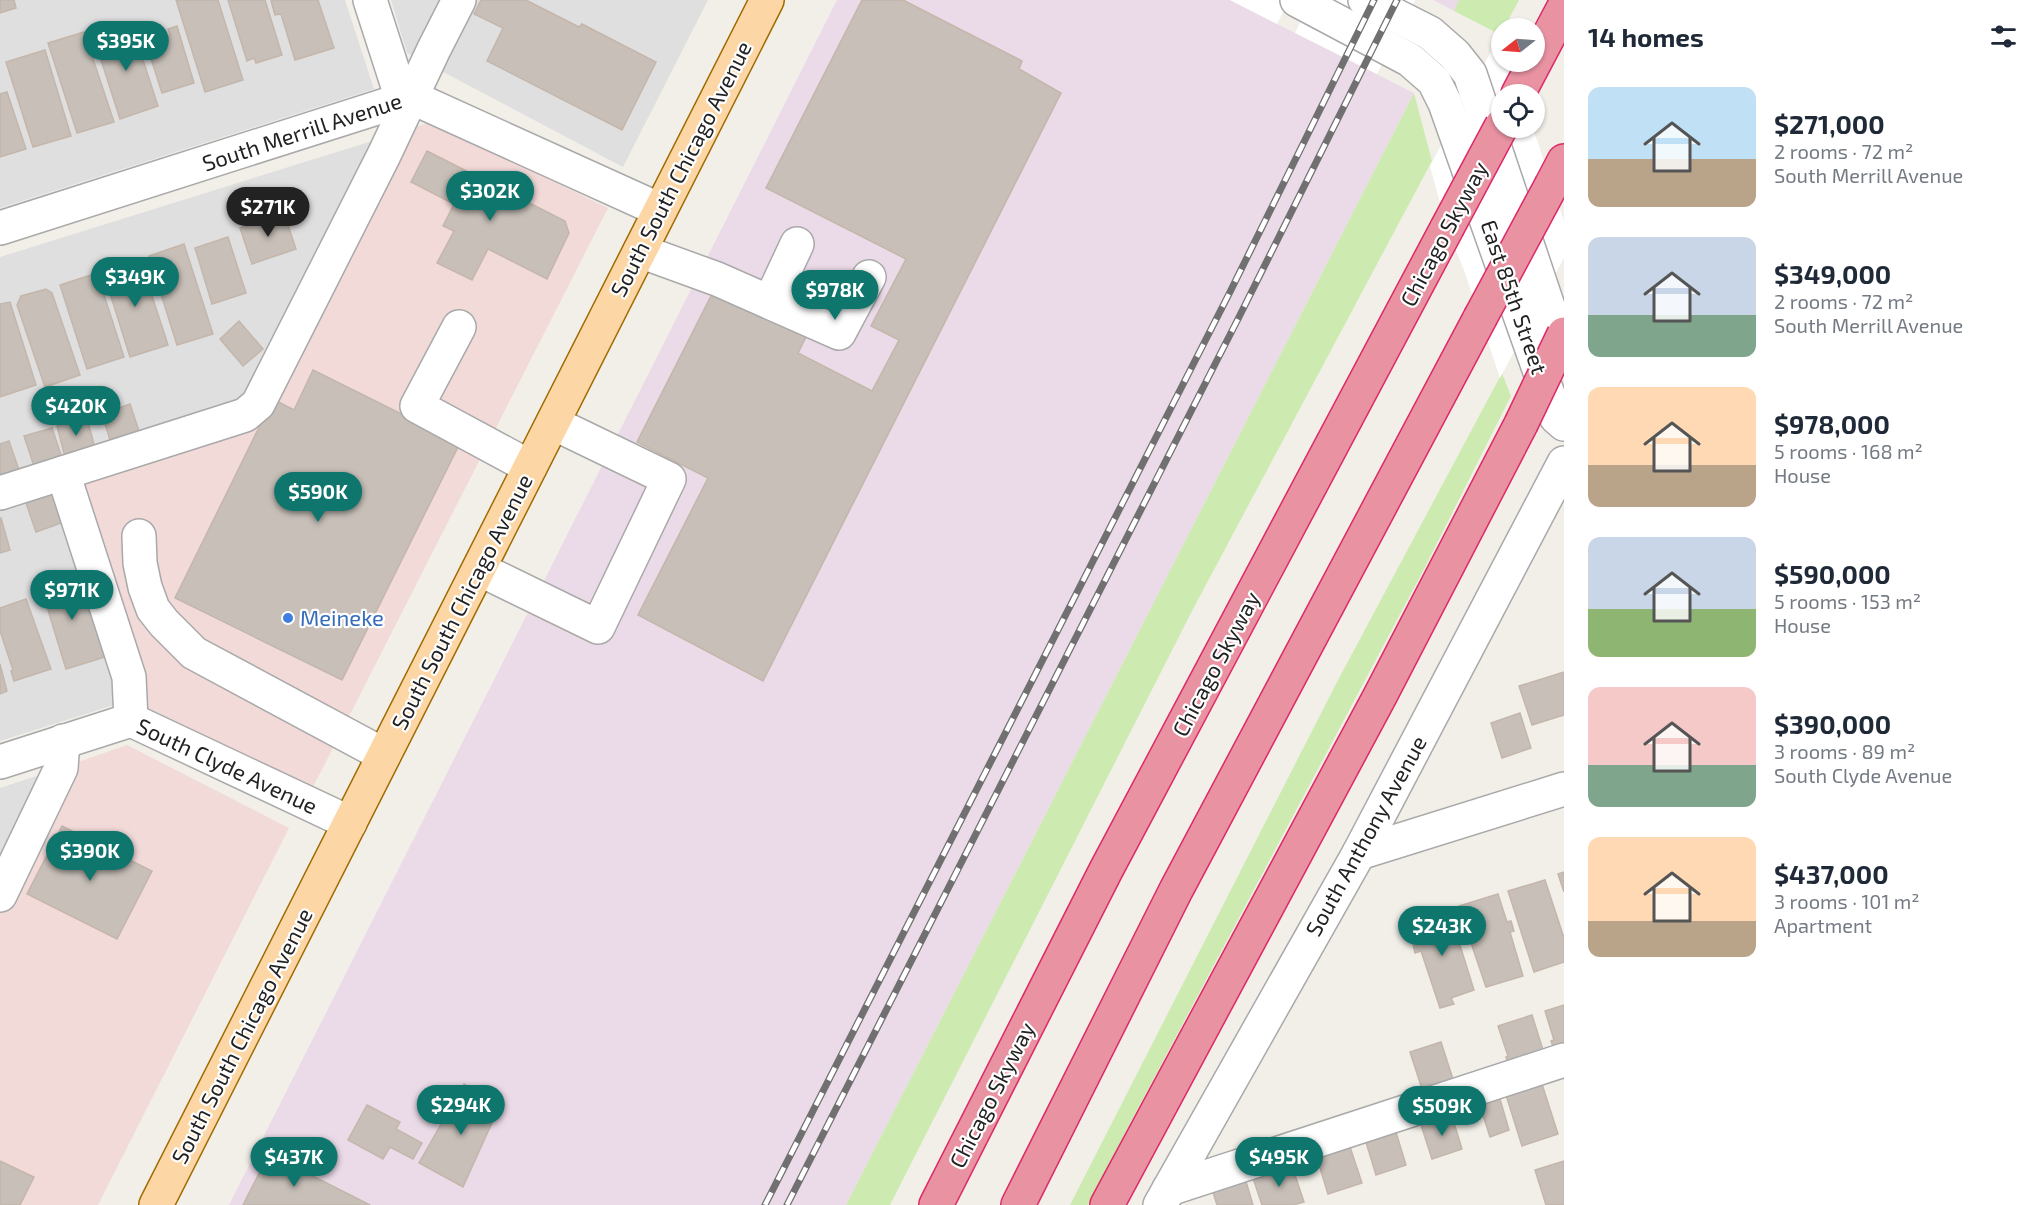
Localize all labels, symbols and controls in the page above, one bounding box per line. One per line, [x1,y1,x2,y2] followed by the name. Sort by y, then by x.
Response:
[1491,18,1545,72] north arrow
[1491,18,1545,138] map controls
[1987,20,2020,53] icon: filters
[84,21,168,72] pin: $395K
[1588,21,1704,52] text: 14 homes
[97,28,155,52] text: $395K
[604,36,756,301] street label: South South Chicago Avenue
[1491,84,1545,138] button: locate
[199,87,405,176] street label: South Merrill Avenue
[1774,108,1885,139] text: $271,000
[1636,111,1708,183] icon: home
[1774,139,1913,163] text: 2 rooms · 72 m²
[1394,156,1492,310] street label: Chicago Skyway
[1774,163,1963,187] text: South Merrill Avenue
[448,171,532,222] pin: $302K
[460,178,520,202] text: $302K
[226,187,310,238] pin: $271K
[240,194,296,218] text: $271K
[1476,216,1553,377] street label: East 85th Street
[93,257,177,308] pin: $349K
[1774,258,1891,289] text: $349,000
[1636,261,1708,333] icon: home
[105,264,165,288] text: $349K
[793,270,877,321] pin: $978K
[805,277,865,301] text: $978K
[1774,289,1913,313] text: 2 rooms · 72 m²
[1774,313,1963,337] text: South Merrill Avenue
[34,386,118,437] pin: $420K
[45,393,107,417] text: $420K
[1774,408,1890,439] text: $978,000
[1636,411,1708,483] icon: home
[1774,439,1923,463] text: 5 rooms · 168 m²
[1774,463,1831,487] text: House
[385,469,537,734] street label: South South Chicago Avenue
[276,472,360,523] pin: $590K
[288,479,348,503] text: $590K
[1774,558,1891,589] text: $590,000
[1636,561,1708,633] icon: home
[30,570,114,621] pin: $971K
[44,577,100,601] text: $971K
[1166,586,1264,740] street label: Chicago Skyway
[1774,589,1921,613] text: 5 rooms · 153 m²
[300,604,384,630] place label: Meineke
[281,611,295,625] marker: Meineke
[1774,613,1831,637] text: House
[1774,708,1891,739] text: $390,000
[1636,711,1708,783] icon: home
[133,712,322,818] street label: South Clyde Avenue
[1299,731,1431,940] street label: South Anthony Avenue
[1774,739,1915,763] text: 3 rooms · 89 m²
[1774,763,1952,787] text: South Clyde Avenue
[48,831,132,882] pin: $390K
[60,838,120,862] text: $390K
[1774,858,1889,889] text: $437,000
[1636,861,1708,933] icon: home
[1774,889,1920,913] text: 3 rooms · 101 m²
[165,903,317,1168] street label: South South Chicago Avenue
[1400,906,1484,957] pin: $243K
[1412,913,1472,937] text: $243K
[1774,913,1872,937] text: Apartment
[943,1017,1039,1172] street label: Chicago Skyway
[419,1085,503,1136] pin: $294K
[1400,1086,1484,1137] pin: $509K
[431,1092,491,1116] text: $294K
[1412,1093,1472,1117] text: $509K
[252,1137,336,1188] pin: $437K
[1237,1137,1321,1188] pin: $495K
[265,1144,323,1168] text: $437K
[1249,1144,1309,1168] text: $495K

